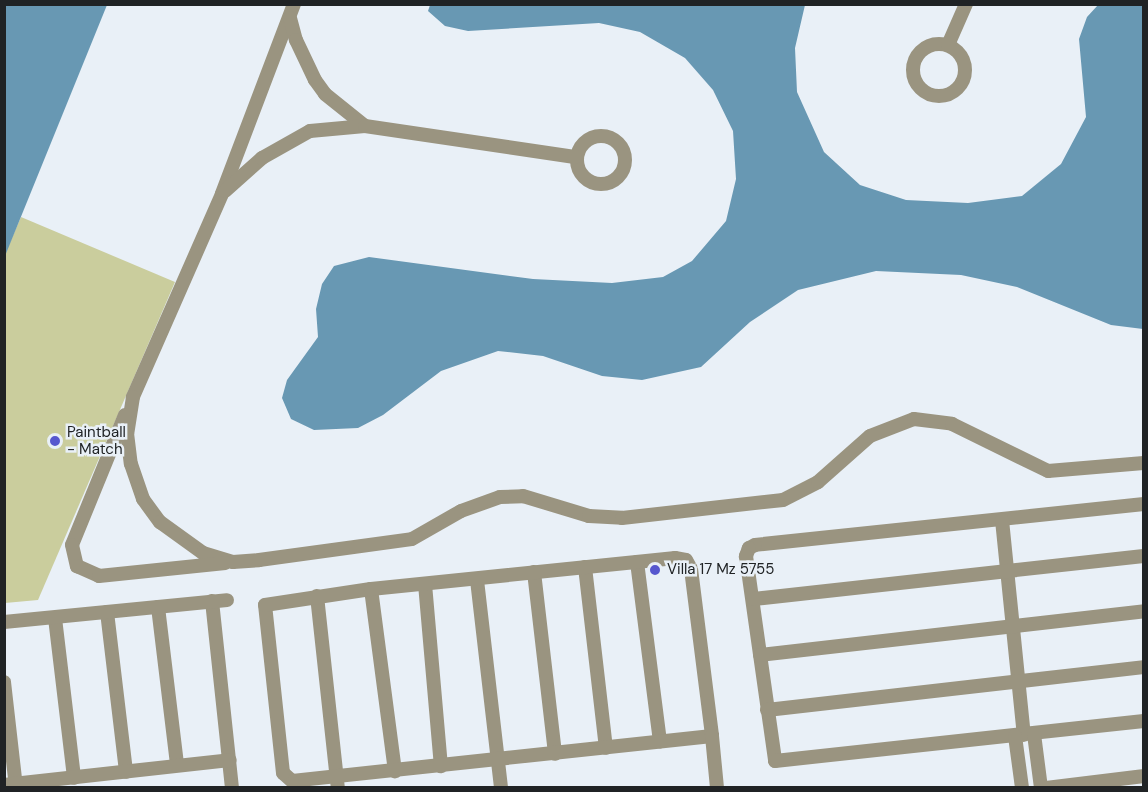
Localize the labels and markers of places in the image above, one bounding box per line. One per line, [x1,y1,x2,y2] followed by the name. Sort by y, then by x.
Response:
[67,423,126,458] place label: Paintball - Match
[48,434,62,448] marker: Paintball - Match
[667,561,774,579] place label: Villa 17 Mz 5755
[648,563,662,577] marker: Villa 17 Mz 5755

